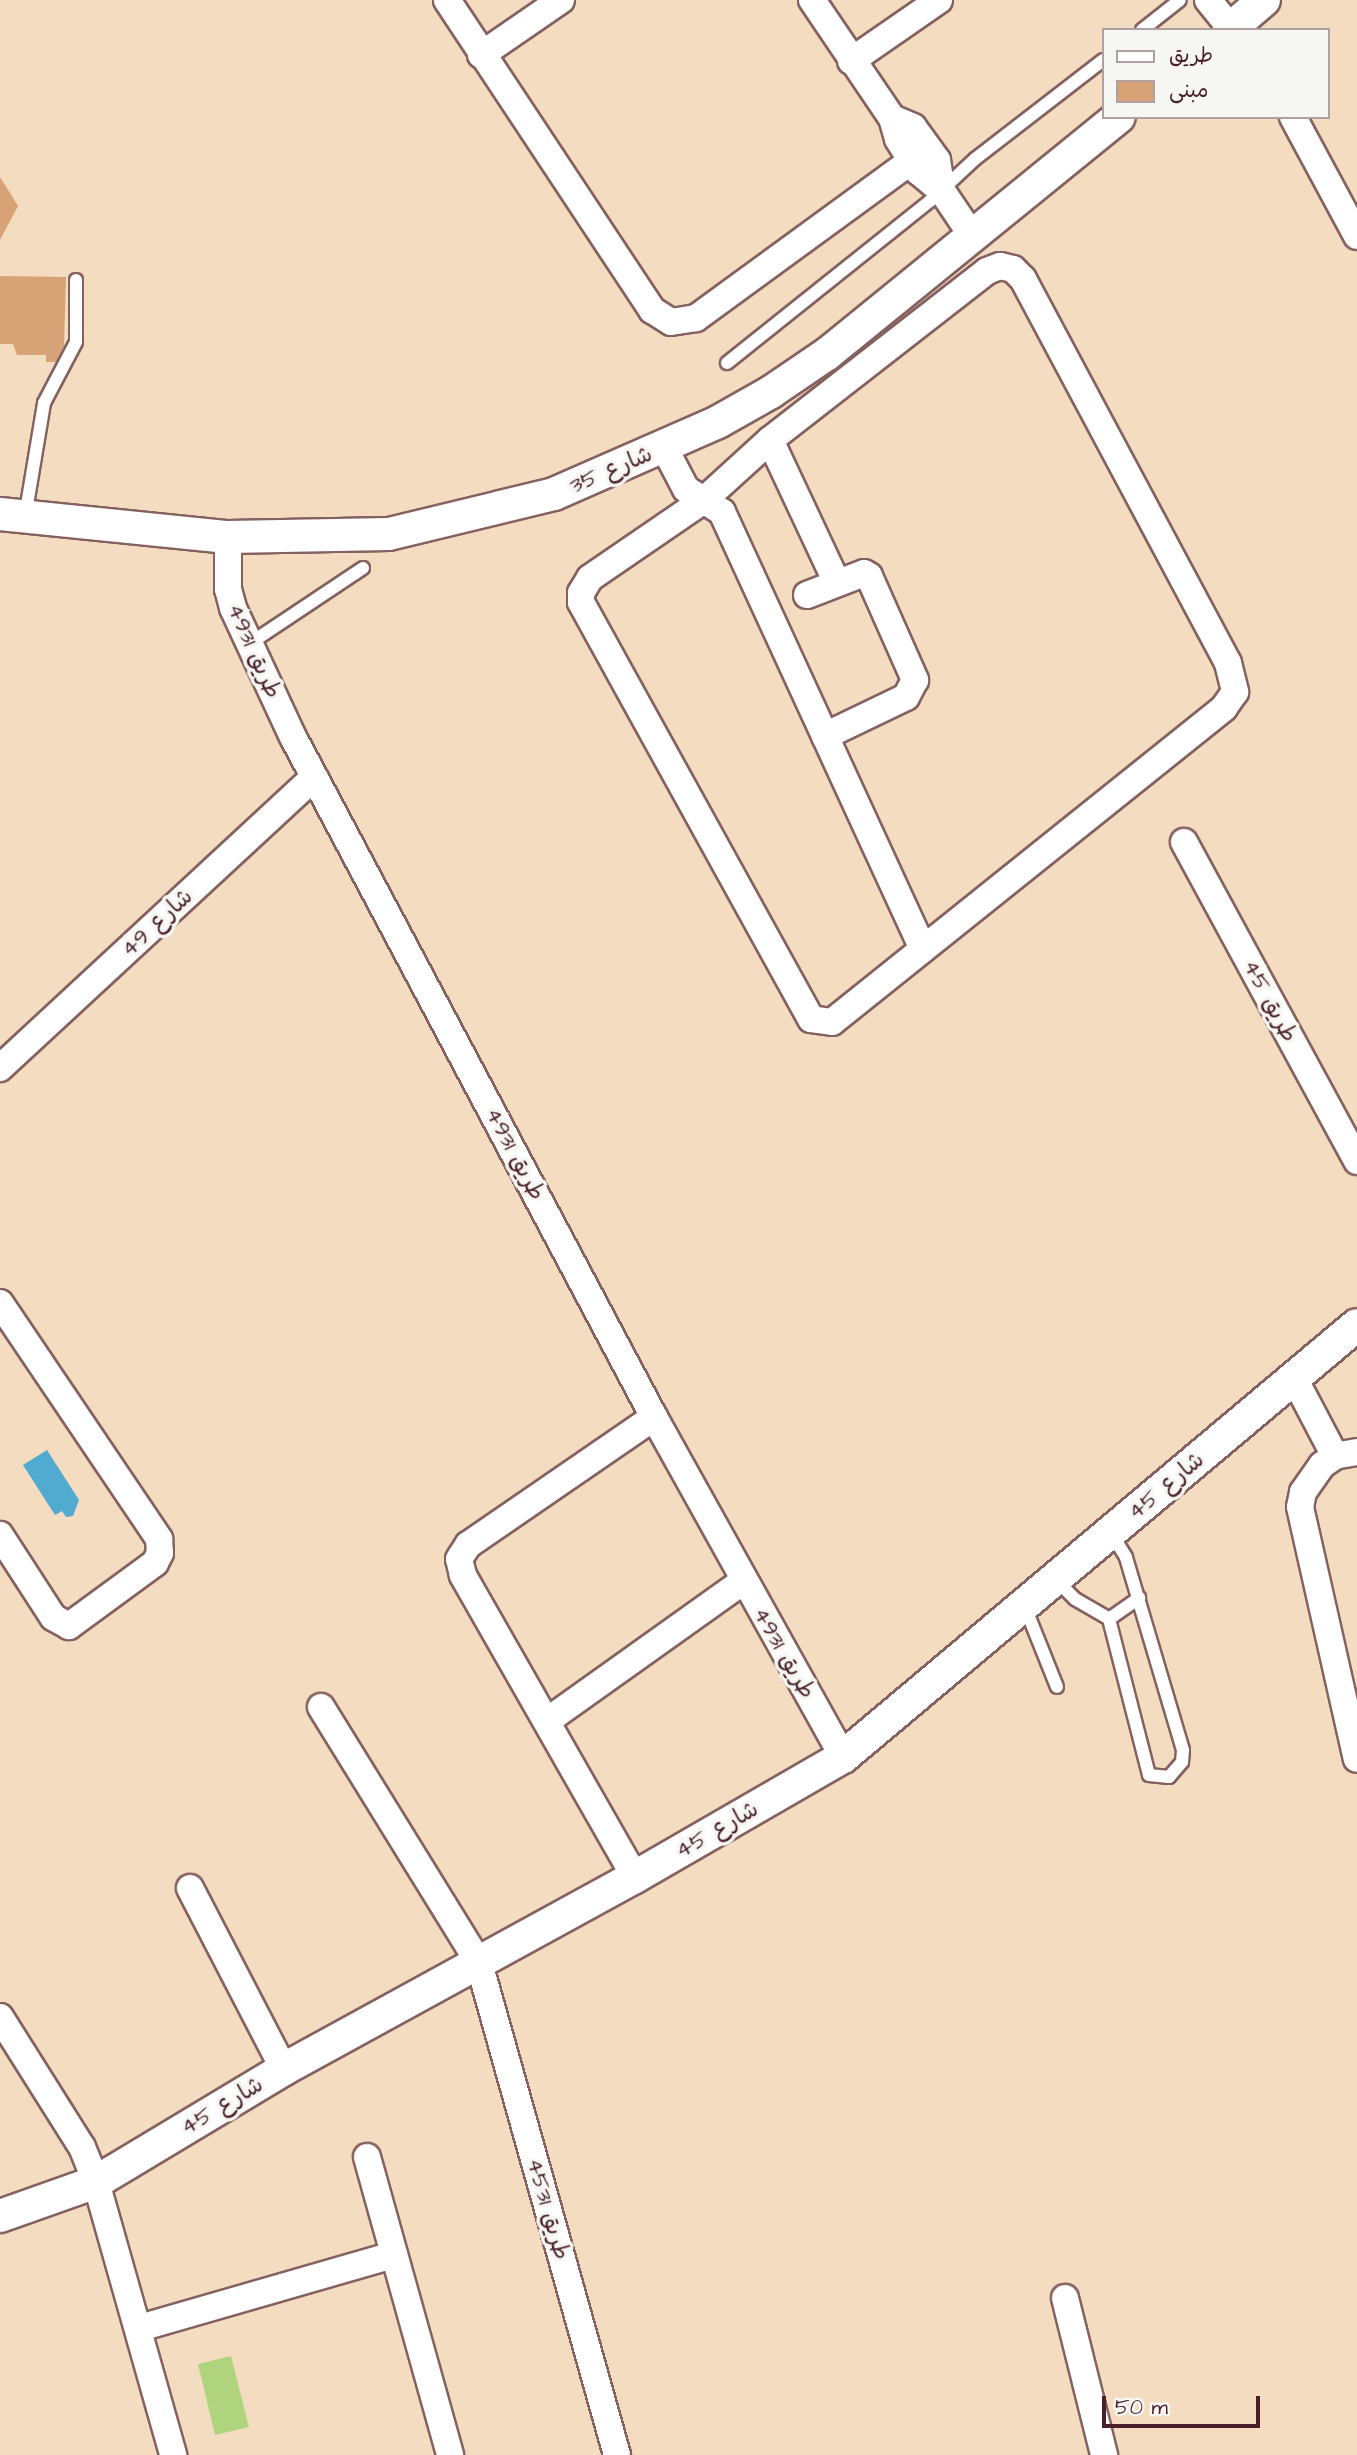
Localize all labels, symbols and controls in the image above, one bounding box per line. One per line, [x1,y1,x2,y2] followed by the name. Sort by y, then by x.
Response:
[1102,28,1329,119] legend
[1169,41,1213,70] text: طريق
[1169,76,1208,105] text: مبنى
[566,440,656,500] street label: شارع 35
[221,599,287,703] street label: طريق 4931
[116,883,198,963] street label: شارع 49
[1237,955,1303,1047] street label: طريق 45
[479,1103,551,1205] street label: طريق 4931
[1122,1446,1210,1526] street label: شارع 45
[747,1602,821,1704] street label: طريق 4931
[671,1795,763,1865] street label: شارع 45
[176,2071,268,2141] street label: شارع 45
[520,2155,576,2263] street label: طريق 4531
[1105,2382,1262,2426] scale bar
[1115,2393,1168,2422] text: 50 m

